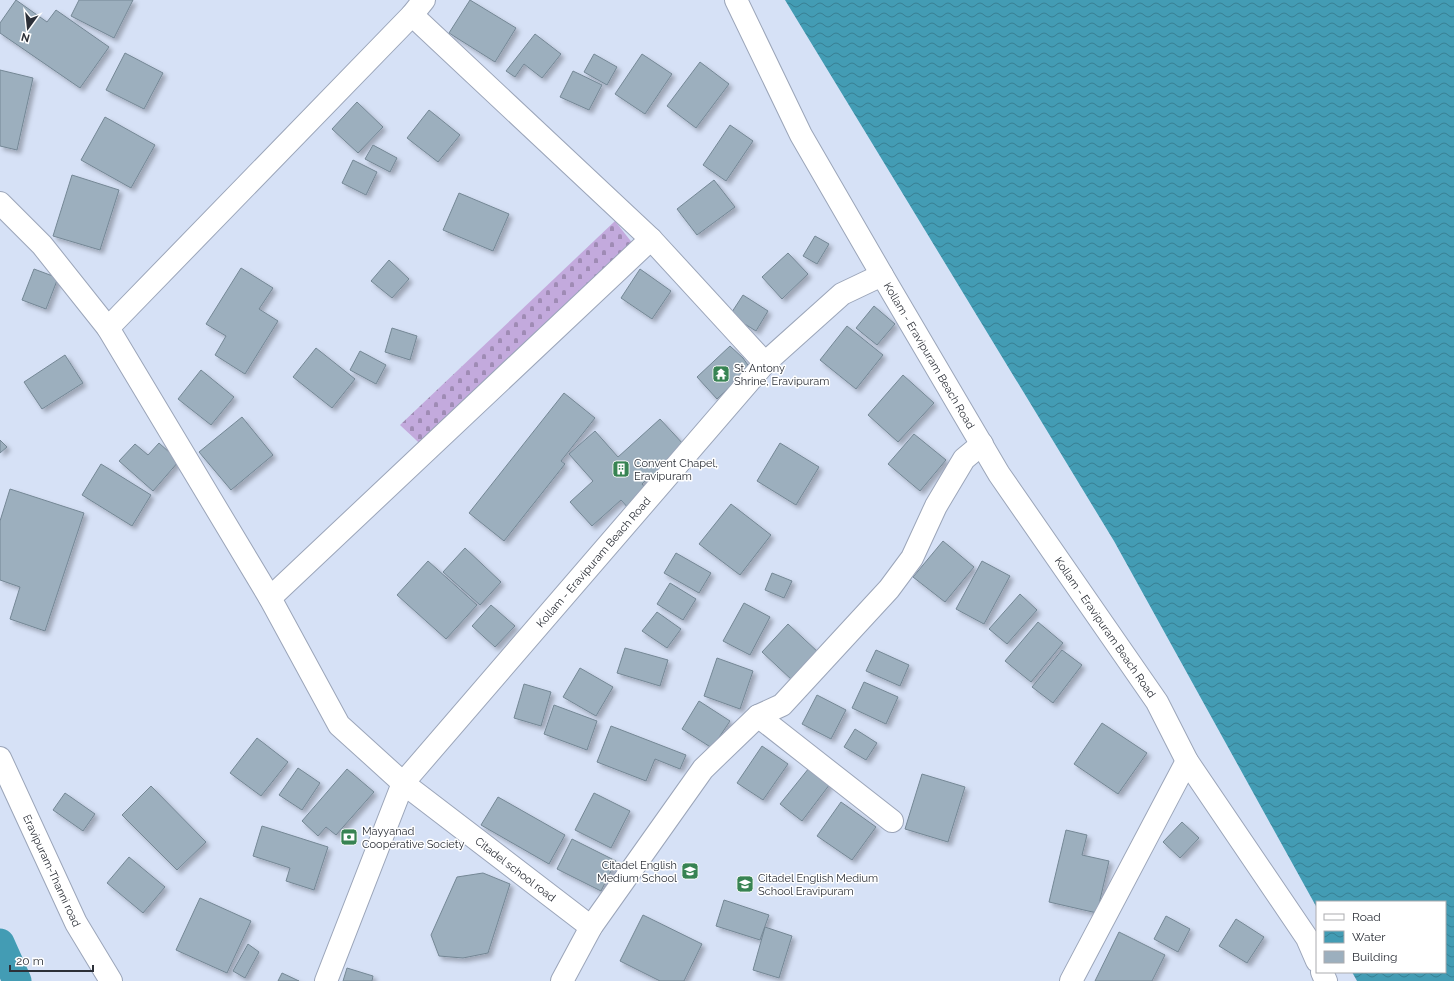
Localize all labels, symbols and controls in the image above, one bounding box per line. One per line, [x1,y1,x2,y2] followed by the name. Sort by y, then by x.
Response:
[8,8,48,48] north arrow
[20,30,31,45] text: N
[881,280,978,431] street label: Kollam - Eravipuram Beach Road
[734,362,829,388] place label: St. Antony Shrine, Eravipuram
[711,364,731,384] temple icon: St. Antony Shrine, Eravipuram
[634,457,718,483] place label: Convent Chapel, Eravipuram
[611,459,631,479] building icon: Convent Chapel, Eravipuram
[534,494,653,630] street label: Kollam - Eravipuram Beach Road
[1052,555,1159,700] street label: Kollam - Eravipuram Beach Road
[20,812,83,929] street label: Eravipuram-Thanni road
[362,825,464,851] place label: Mayyanad Cooperative Society
[339,827,359,847] bank icon: Mayyanad Cooperative Society
[473,834,558,904] street label: Citadel school road
[597,859,677,885] place label: Citadel English Medium School
[680,861,700,881] school or university icon: Citadel English Medium School
[758,872,878,898] place label: Citadel English Medium School Eravipuram
[735,874,755,894] school or university icon: Citadel English Medium School Eravipuram
[1316,901,1446,973] legend
[1352,910,1381,924] text: Road
[1352,930,1386,944] text: Water
[10,947,93,973] scale bar
[1352,950,1398,964] text: Building
[16,954,44,968] text: 20 m

